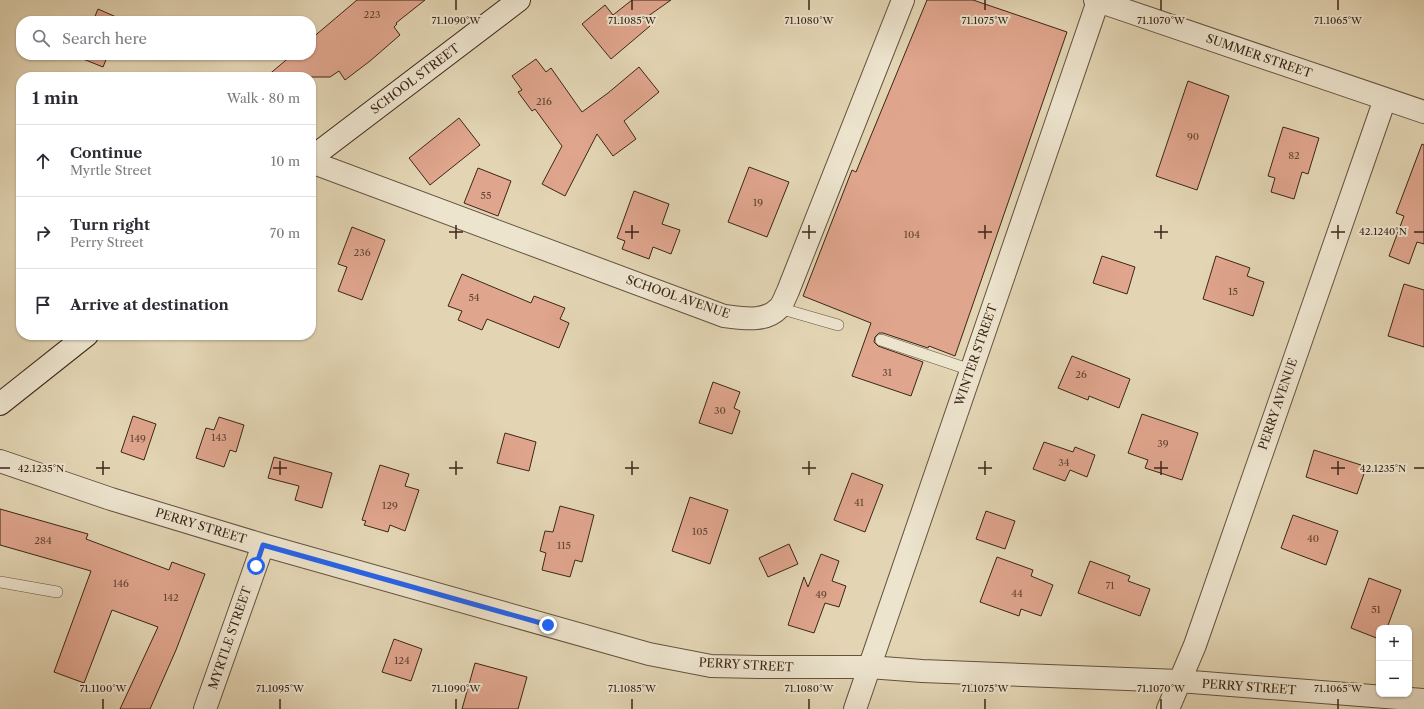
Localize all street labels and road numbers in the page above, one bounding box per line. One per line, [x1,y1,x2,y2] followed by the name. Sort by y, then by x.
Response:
[1204,30,1314,81] street label: SUMMER STREET
[367,40,462,117] street label: SCHOOL STREET
[624,272,732,321] street label: SCHOOL AVENUE
[951,302,1000,409] street label: WINTER STREET
[1255,356,1300,452] street label: PERRY AVENUE
[154,504,249,547] street label: PERRY STREET
[205,584,254,691] street label: MYRTLE STREET
[698,655,794,674] street label: PERRY STREET
[1201,676,1297,697] street label: PERRY STREET

